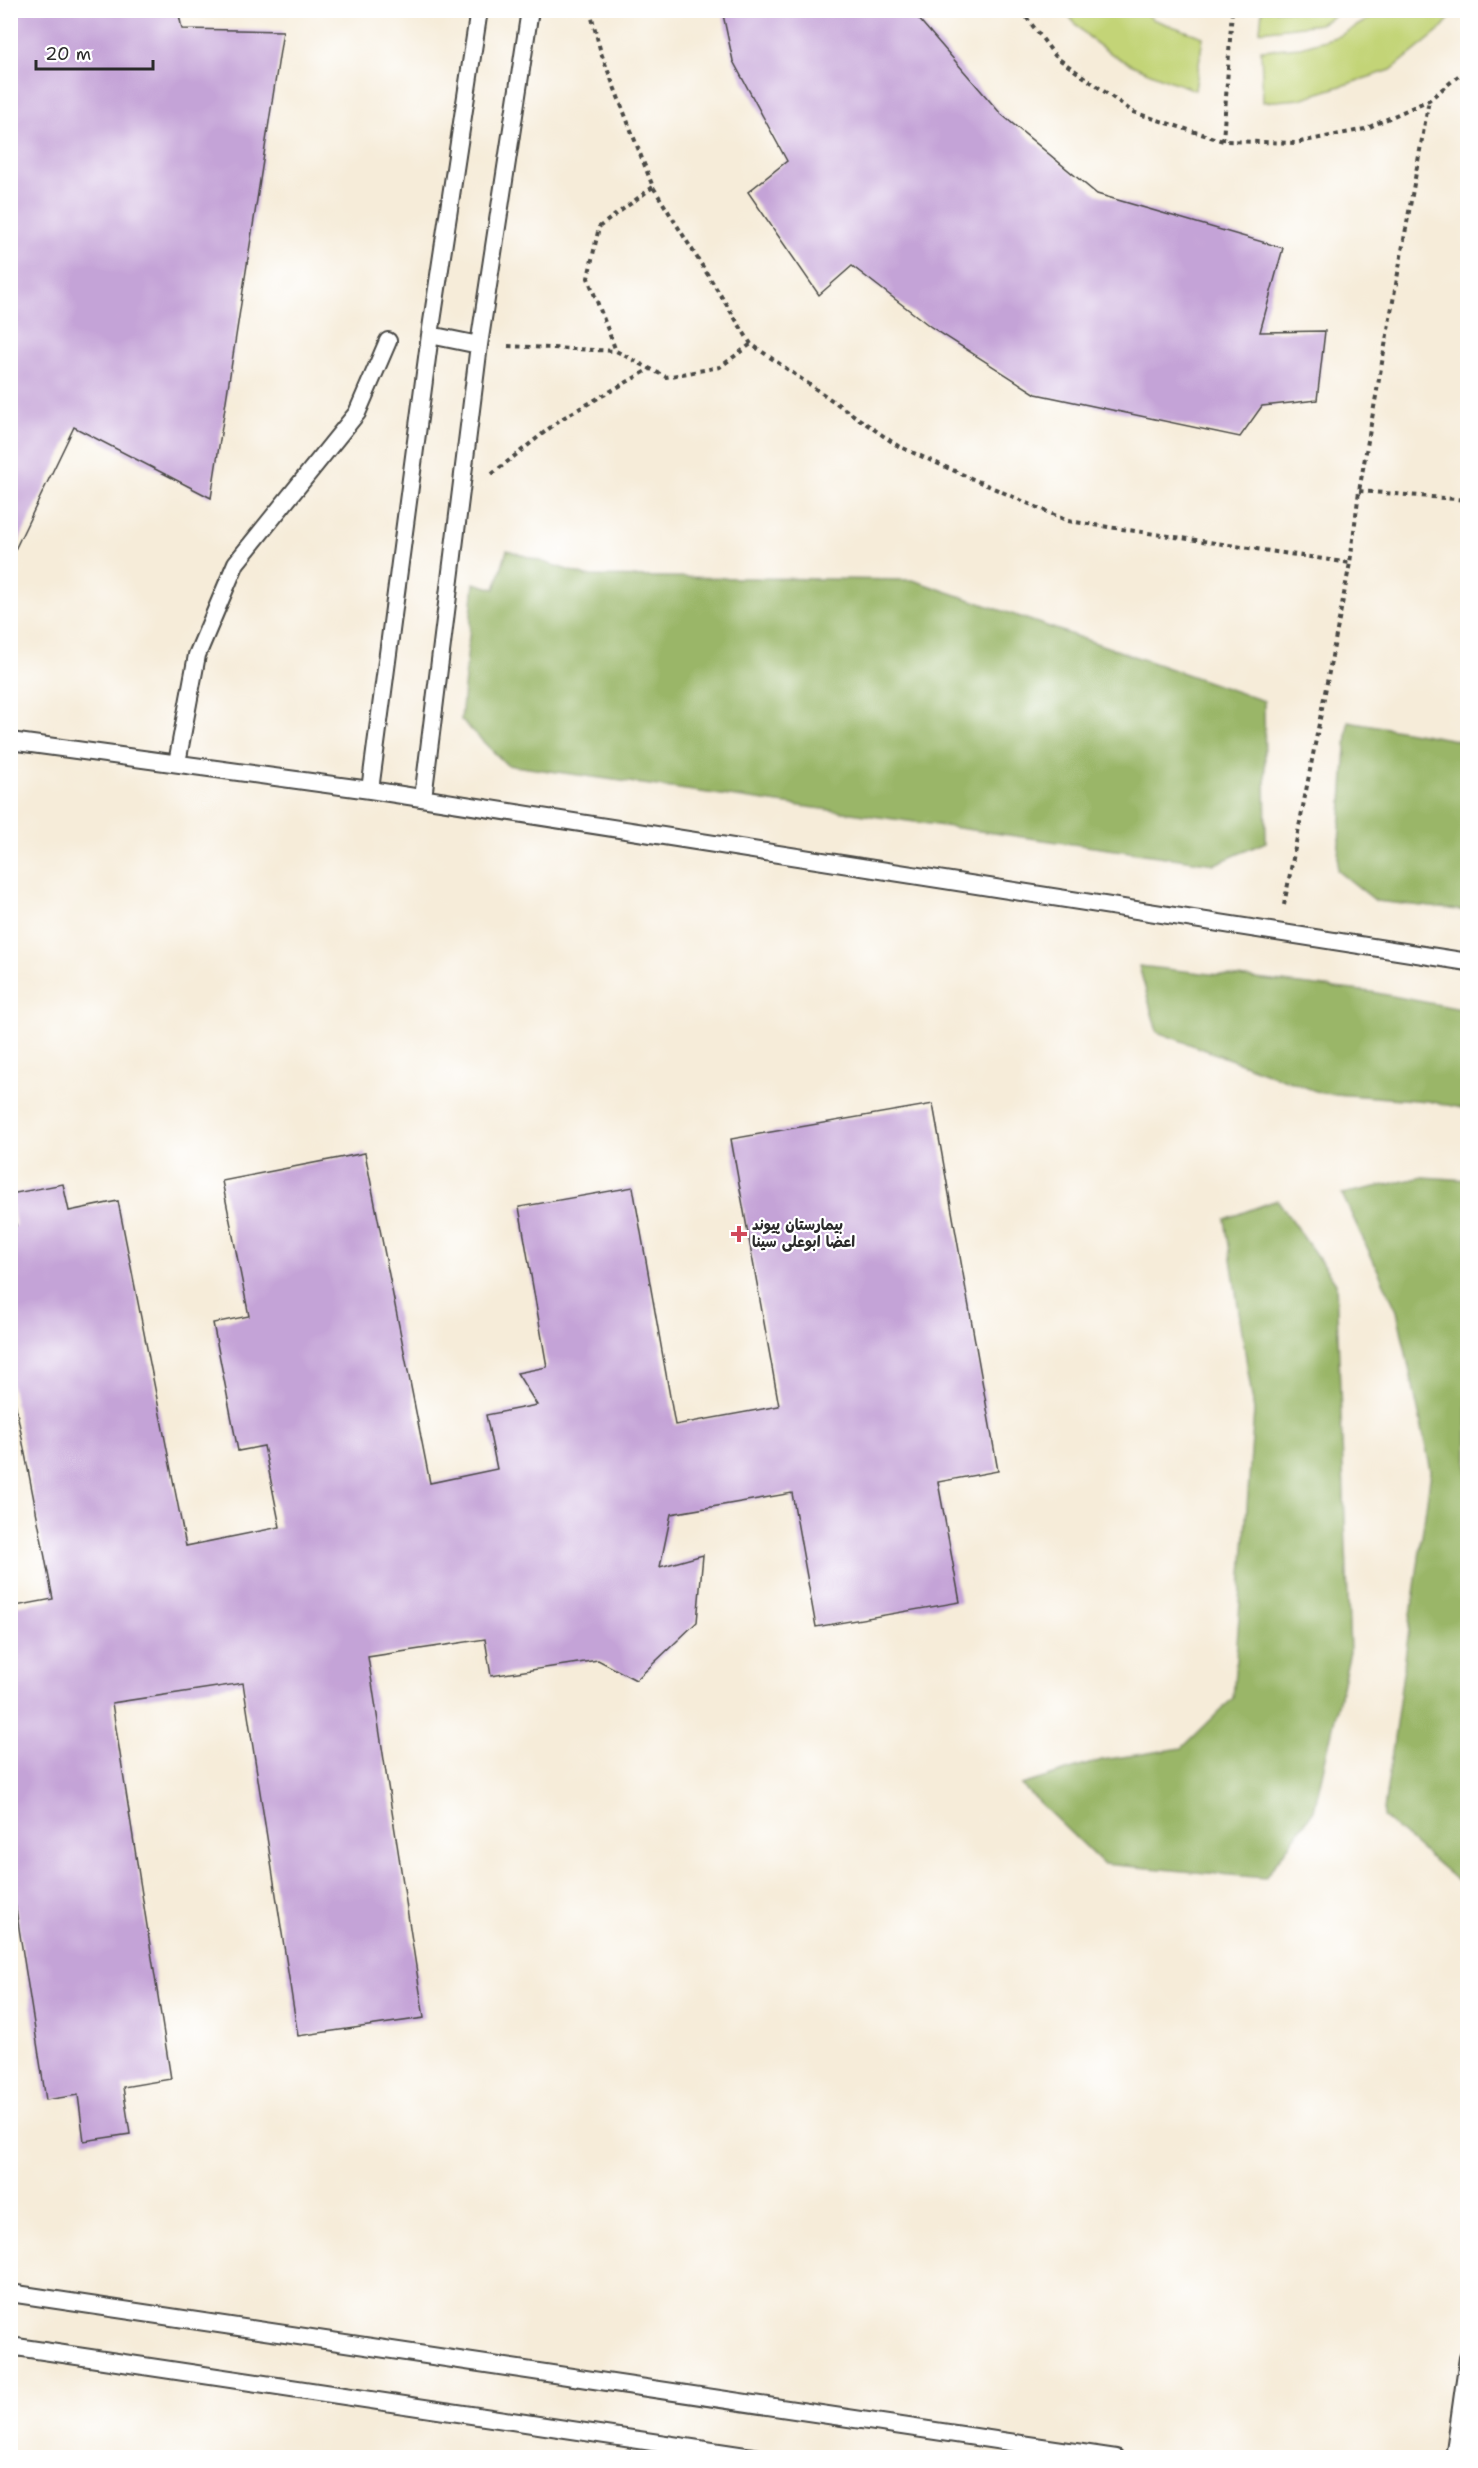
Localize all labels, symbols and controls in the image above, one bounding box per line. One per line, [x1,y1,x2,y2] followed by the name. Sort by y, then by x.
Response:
[36,33,153,71] scale bar
[45,42,91,66] text: 20 m
[752,1215,855,1252] place label: بیمارستان پیوند اعضا ابوعلی سینا
[730,1225,748,1243] marker: بیمارستان پیوند اعضا ابوعلی سینا

